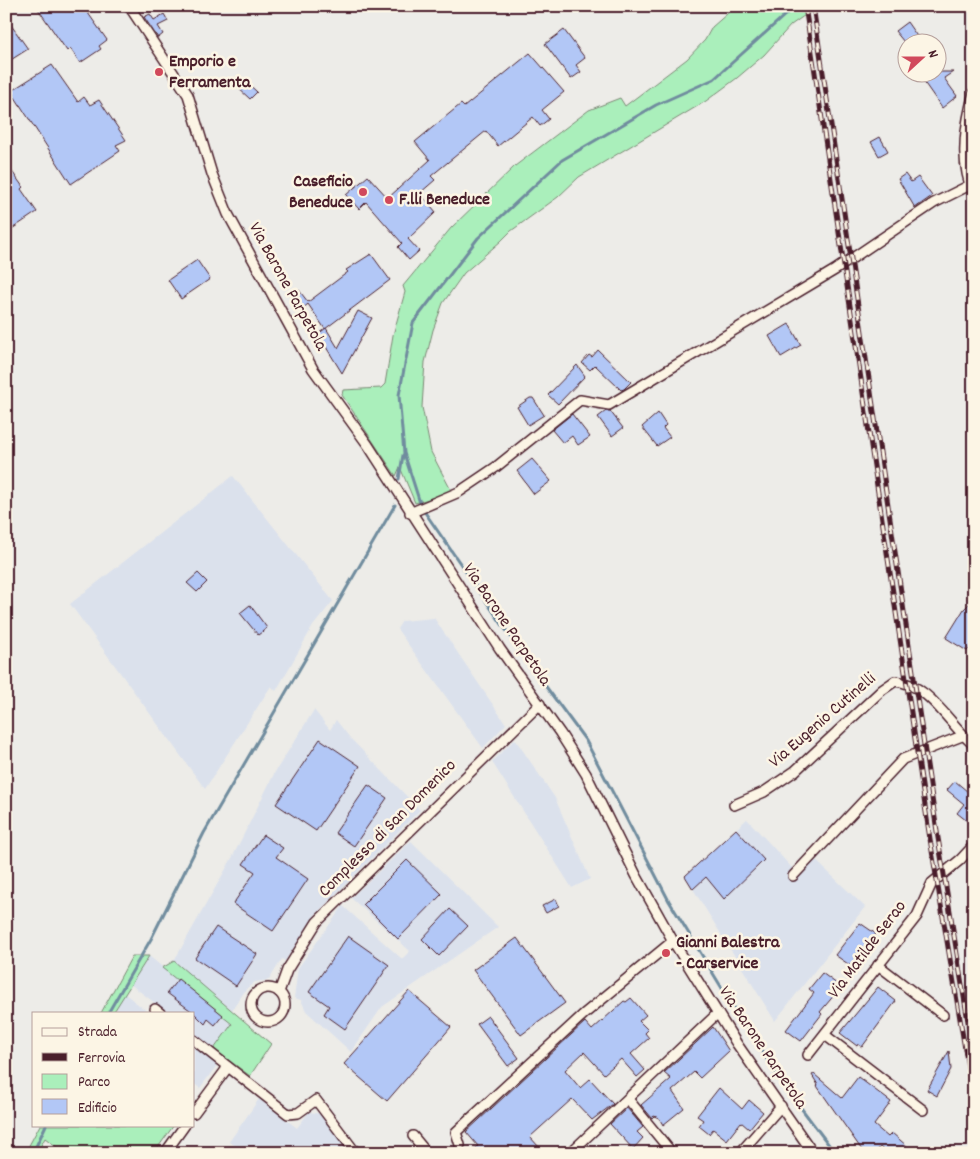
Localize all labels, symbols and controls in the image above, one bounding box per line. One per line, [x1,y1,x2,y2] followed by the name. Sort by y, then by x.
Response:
[898,32,948,82] north arrow
[922,47,943,61] text: N
[169,50,251,96] place label: Emporio e Ferramenta
[153,66,165,78] marker: Emporio e Ferramenta
[289,170,353,216] place label: Caseficio Beneduce
[357,186,369,198] marker: Caseficio Beneduce
[399,188,490,213] place label: F.lli Beneduce
[383,194,395,206] marker: F.lli Beneduce
[241,218,333,356] street label: Via Barone Parpetola
[456,559,557,692] street label: Via Barone Parpetola
[764,667,882,775] street label: Via Eugenio Cutinelli
[313,754,463,904] street label: Complesso di San Domenico
[823,896,913,1004] street label: Via Matilde Serao
[676,931,780,977] place label: Gianni Balestra - Carservice
[660,947,672,959] marker: Gianni Balestra - Carservice
[712,982,813,1115] street label: Via Barone Parpetola
[32,1012,195,1126] legend
[78,1022,118,1044] text: Strada
[78,1048,126,1070] text: Ferrovia
[78,1072,110,1094] text: Parco
[78,1098,117,1120] text: Edificio

